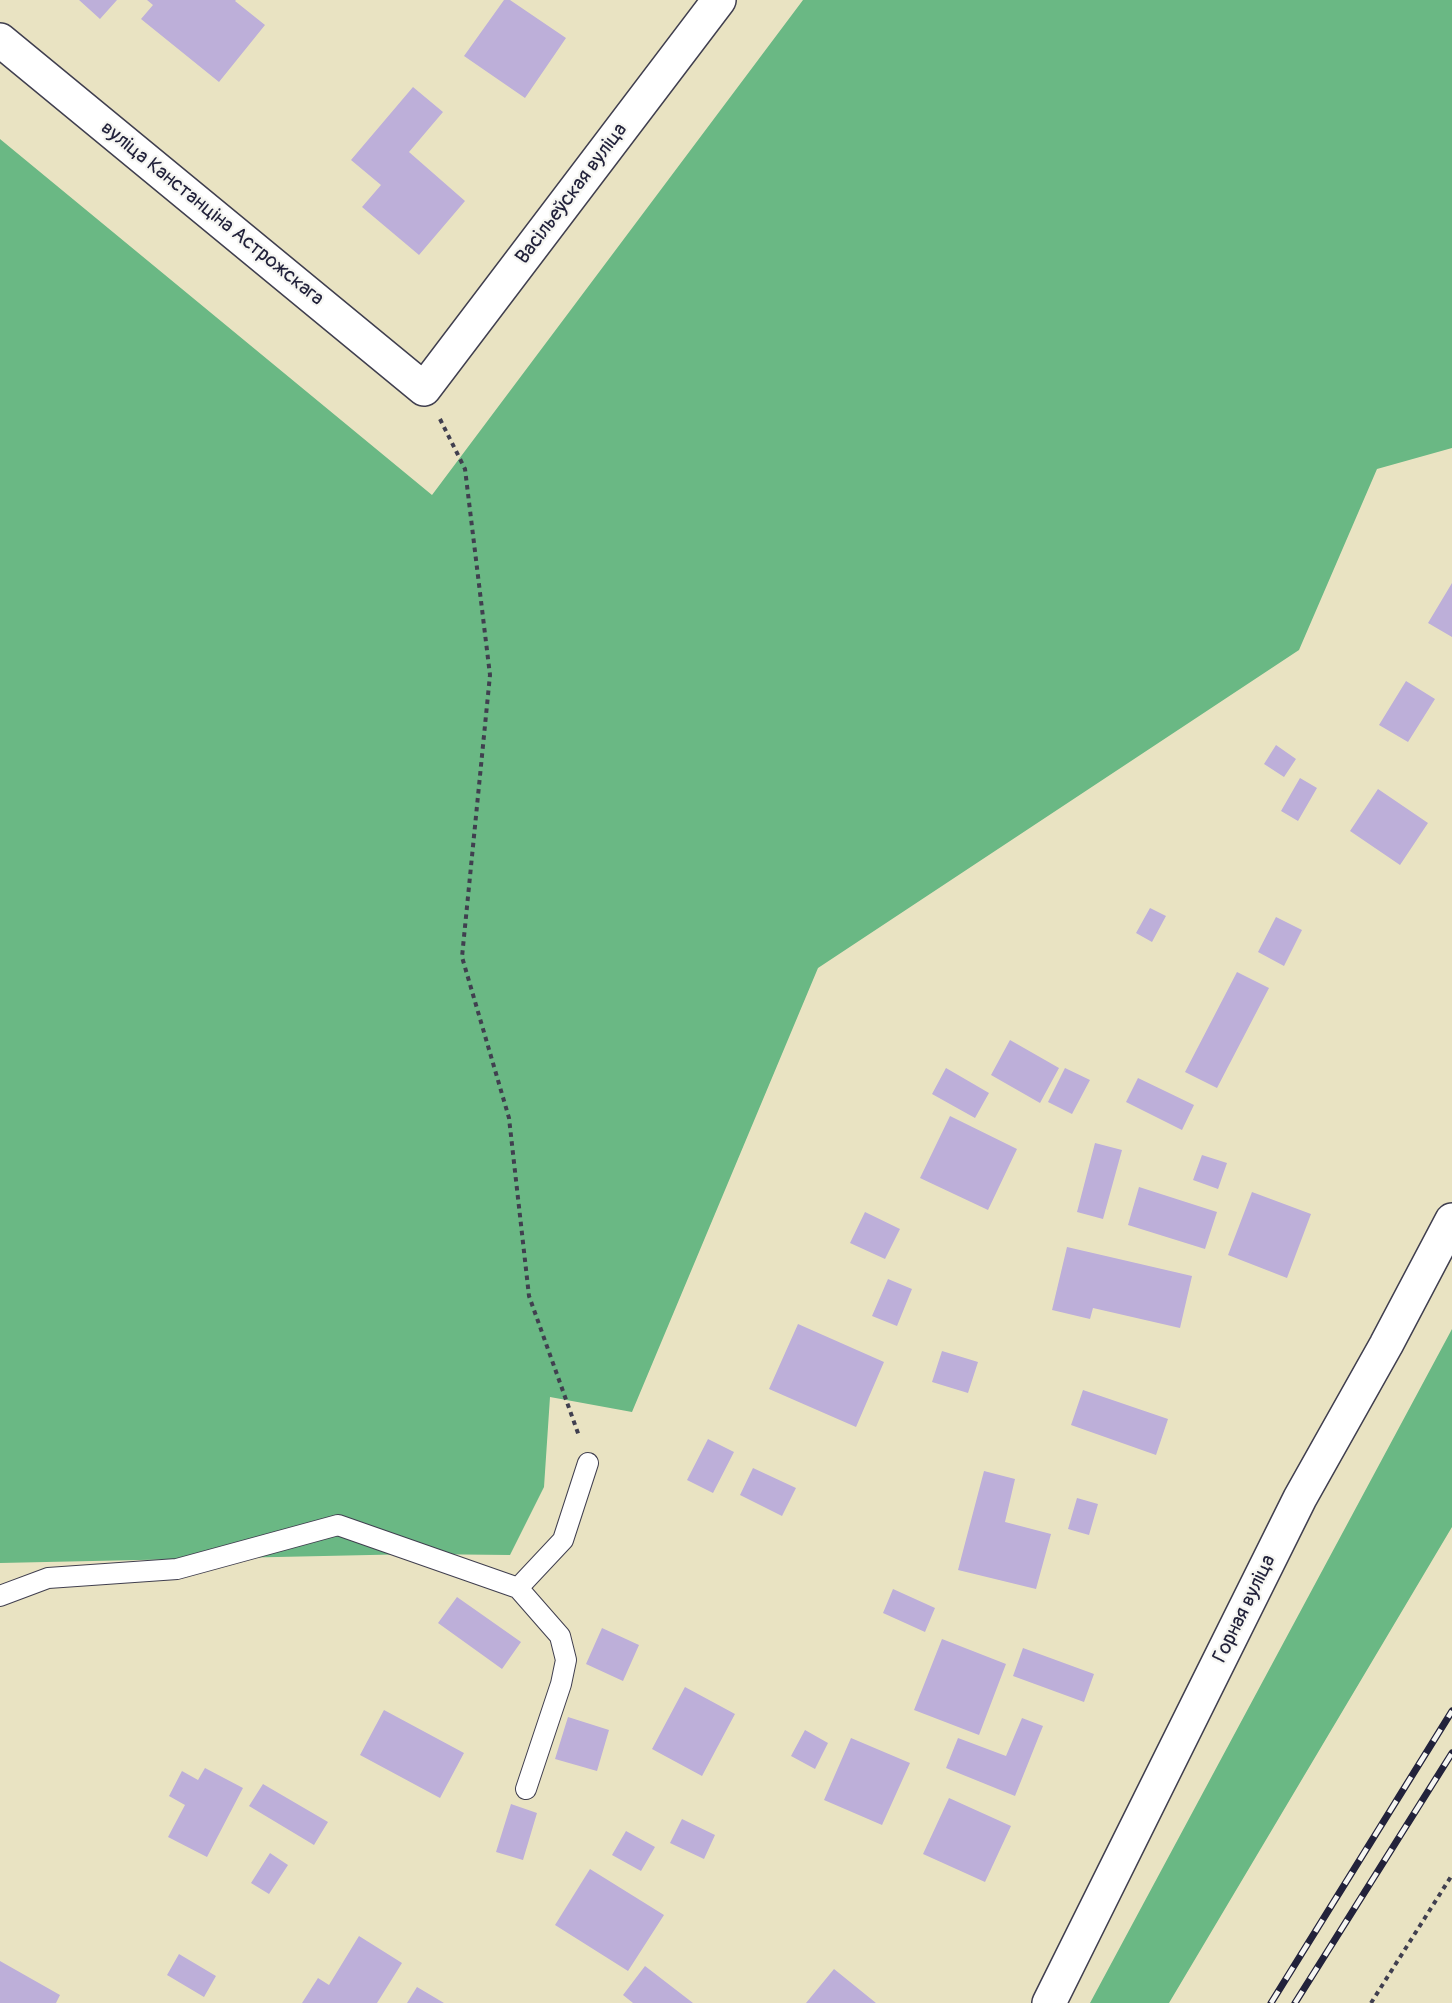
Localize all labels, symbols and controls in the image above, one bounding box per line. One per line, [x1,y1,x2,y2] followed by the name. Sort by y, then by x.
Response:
[96,117,328,311] street label: вуліца Канстанціна Астрожскага
[511,119,633,269] street label: Васільеўская вуліца
[1209,1551,1281,1667] street label: Горная вуліца

